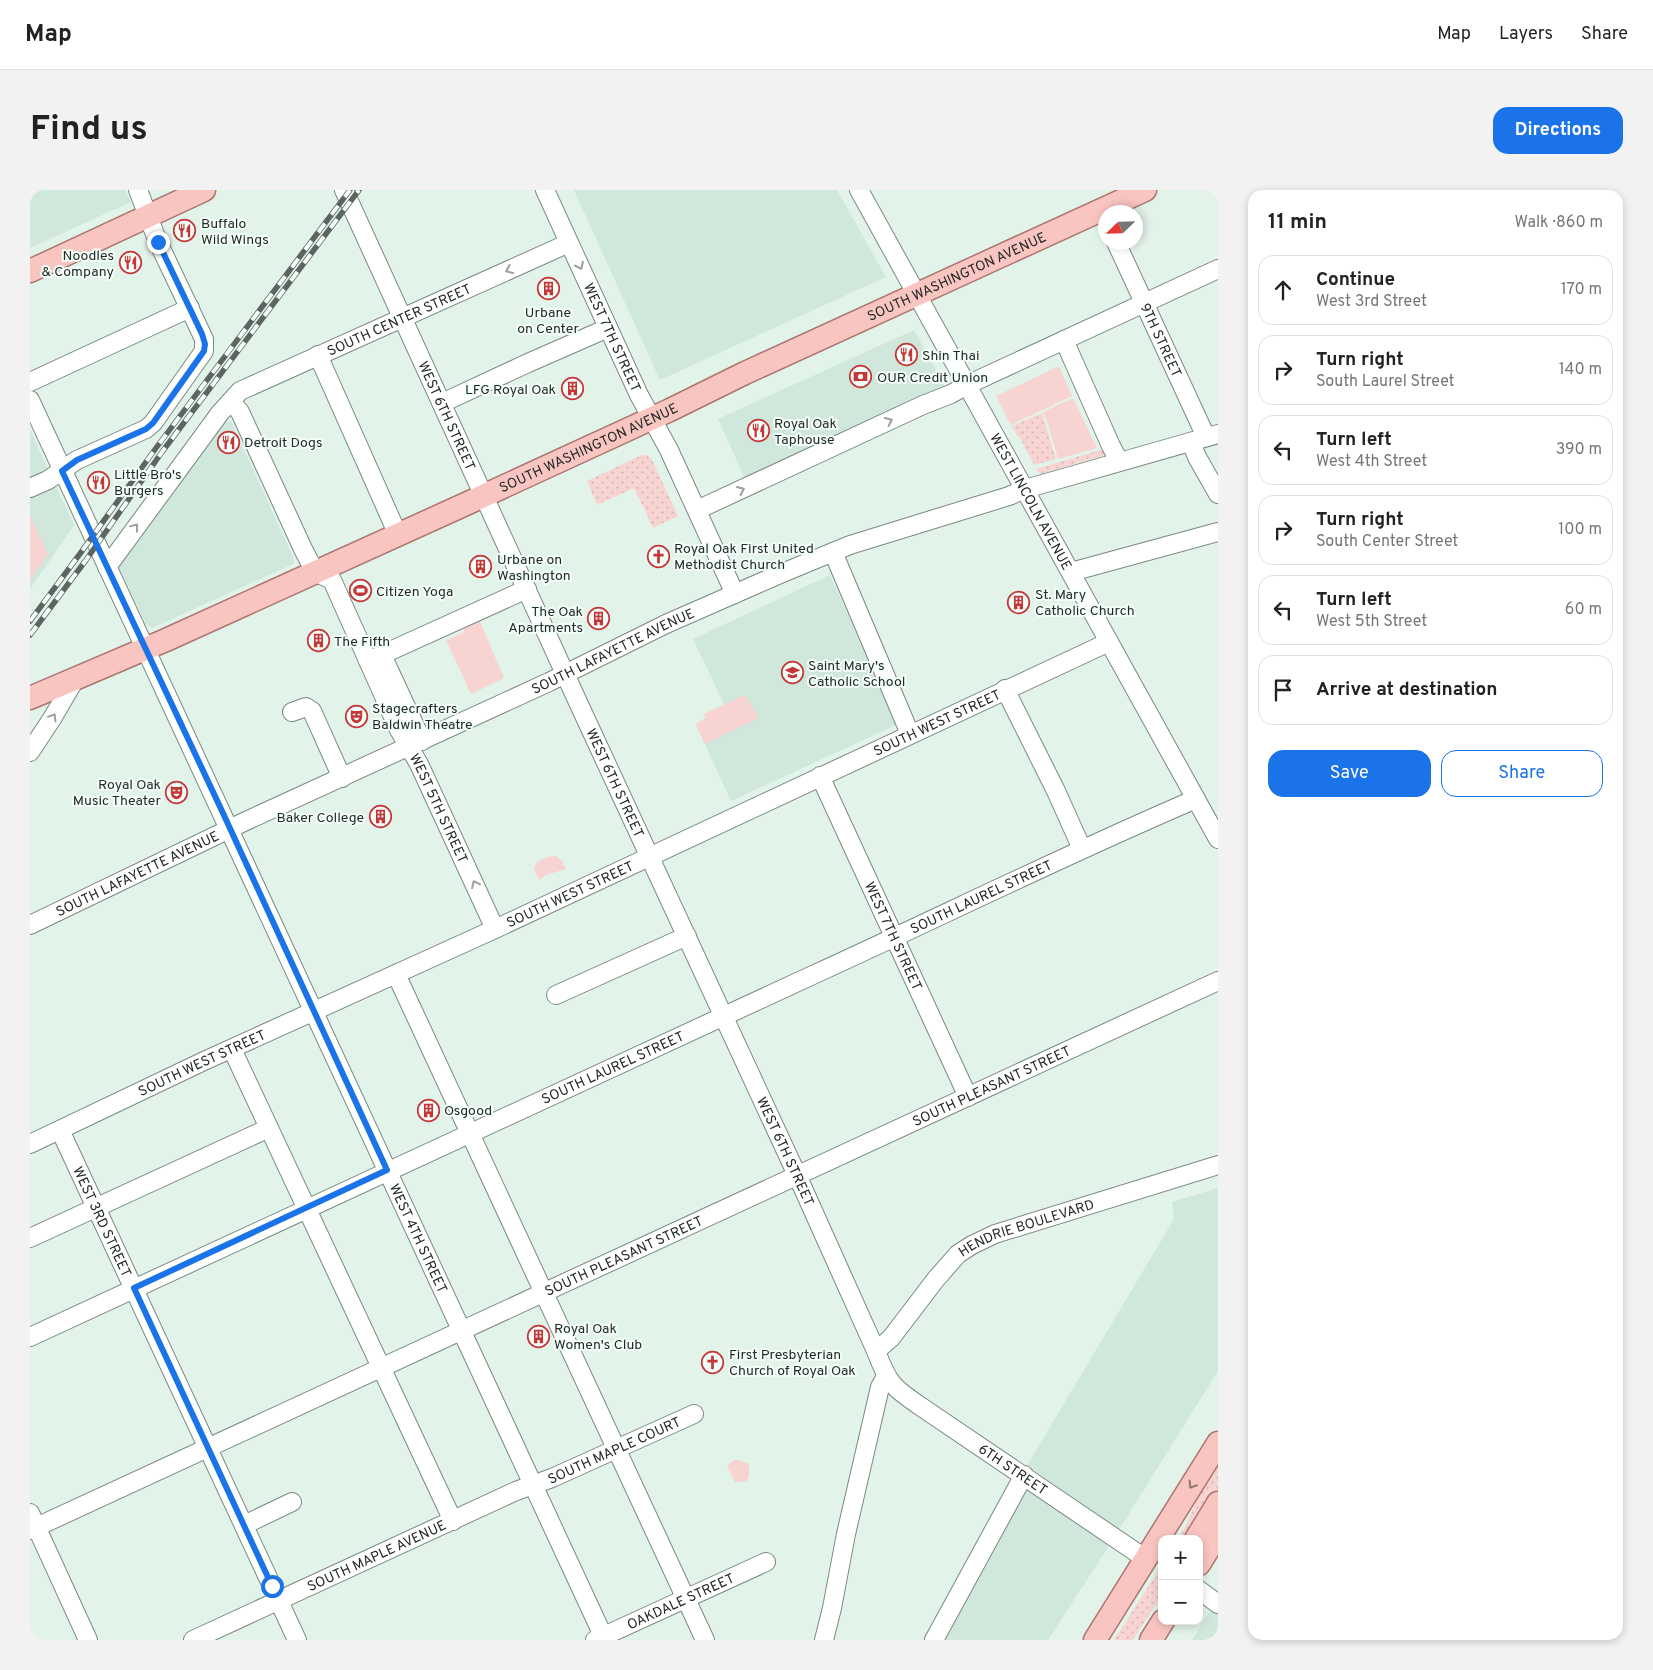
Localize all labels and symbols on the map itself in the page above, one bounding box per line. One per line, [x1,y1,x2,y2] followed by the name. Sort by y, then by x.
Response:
[1098,205,1143,250] north arrow
[201,216,269,249] place label: Buffalo Wild Wings
[173,219,197,243] restaurant icon: Buffalo Wild Wings
[865,229,1049,326] street label: SOUTH WASHINGTON AVENUE
[147,231,170,254] route end
[41,248,114,281] place label: Noodles & Company
[118,251,142,275] restaurant icon: Noodles & Company
[573,261,584,270] one-way arrow
[505,263,514,274] one-way arrow
[536,277,560,301] building icon: Urbane on Center
[325,281,474,361] street label: SOUTH CENTER STREET
[579,281,643,395] street label: WEST 7TH STREET
[1136,301,1184,380] street label: 9TH STREET
[517,305,579,338] place label: Urbane on Center
[894,343,918,367] restaurant icon: Shin Thai
[922,348,979,365] place label: Shin Thai
[413,359,478,473] street label: WEST 6TH STREET
[849,365,873,389] bank icon: OUR Credit Union
[877,370,988,387] place label: OUR Credit Union
[560,377,584,401] building icon: LFG Royal Oak
[465,382,556,399] place label: LFG Royal Oak
[497,400,681,497] street label: SOUTH WASHINGTON AVENUE
[774,416,837,449] place label: Royal Oak Taphouse
[884,417,893,427] one-way arrow
[746,419,770,443] restaurant icon: Royal Oak Taphouse
[216,430,240,454] restaurant icon: Detroit Dogs
[985,431,1075,573] street label: WEST LINCOLN AVENUE
[244,435,322,452] place label: Detroit Dogs
[114,467,182,500] place label: Little Bro's Burgers
[86,470,110,494] restaurant icon: Little Bro's Burgers
[736,485,745,496] one-way arrow
[130,524,138,533] one-way arrow
[674,541,814,574] place label: Royal Oak First United Methodist Church
[646,544,670,568] church icon: Royal Oak First United Methodist Church
[497,552,571,585] place label: Urbane on Washington
[469,555,493,579] building icon: Urbane on Washington
[348,579,372,603] sports icon: Citizen Yoga
[376,584,453,601] place label: Citizen Yoga
[1035,587,1135,620] place label: St. Mary Catholic Church
[1007,590,1031,614] building icon: St. Mary Catholic Church
[508,604,583,637] place label: The Oak Apartments
[529,606,697,699] street label: SOUTH LAFAYETTE AVENUE
[587,607,611,631] building icon: The Oak Apartments
[306,629,330,653] building icon: The Fifth
[334,634,390,651] place label: The Fifth
[808,658,905,691] place label: Saint Mary's Catholic School
[780,661,804,685] school or university icon: Saint Mary's Catholic School
[871,687,1004,761] street label: SOUTH WEST STREET
[372,701,473,734] place label: Stagecrafters Baldwin Theatre
[344,704,368,728] theatre icon: Stagecrafters Baldwin Theatre
[46,714,56,723] one-way arrow
[581,726,647,841] street label: WEST 6TH STREET
[405,751,471,866] street label: WEST 5TH STREET
[73,777,162,810] place label: Royal Oak Music Theater
[165,780,189,804] theatre icon: Royal Oak Music Theater
[368,805,392,829] building icon: Baker College
[277,810,364,827] place label: Baker College
[54,828,222,921] street label: SOUTH LAFAYETTE AVENUE
[908,857,1055,939] street label: SOUTH LAUREL STREET
[504,858,637,932] street label: SOUTH WEST STREET
[860,879,925,993] street label: WEST 7TH STREET
[471,880,481,889] one-way arrow
[136,1027,269,1101] street label: SOUTH WEST STREET
[539,1029,687,1109] street label: SOUTH LAUREL STREET
[910,1043,1074,1131] street label: SOUTH PLEASANT STREET
[752,1095,817,1209] street label: WEST 6TH STREET
[416,1098,440,1122] building icon: Osgood
[444,1103,492,1120] place label: Osgood
[68,1164,134,1280] street label: WEST 3RD STREET
[385,1181,450,1296] street label: WEST 4TH STREET
[956,1197,1097,1261] street label: HENDRIE BOULEVARD
[543,1213,706,1301] street label: SOUTH PLEASANT STREET
[554,1321,642,1354] place label: Royal Oak Women's Club
[526,1324,550,1348] building icon: Royal Oak Women's Club
[729,1347,856,1380] place label: First Presbyterian Church of Royal Oak
[701,1350,725,1374] church icon: First Presbyterian Church of Royal Oak
[545,1414,684,1489] street label: SOUTH MAPLE COURT
[975,1441,1050,1500] street label: 6TH STREET
[1189,1479,1199,1488] one-way arrow
[305,1517,449,1596] street label: SOUTH MAPLE AVENUE
[625,1571,738,1634] street label: OAKDALE STREET
[261,1575,284,1598] route start

